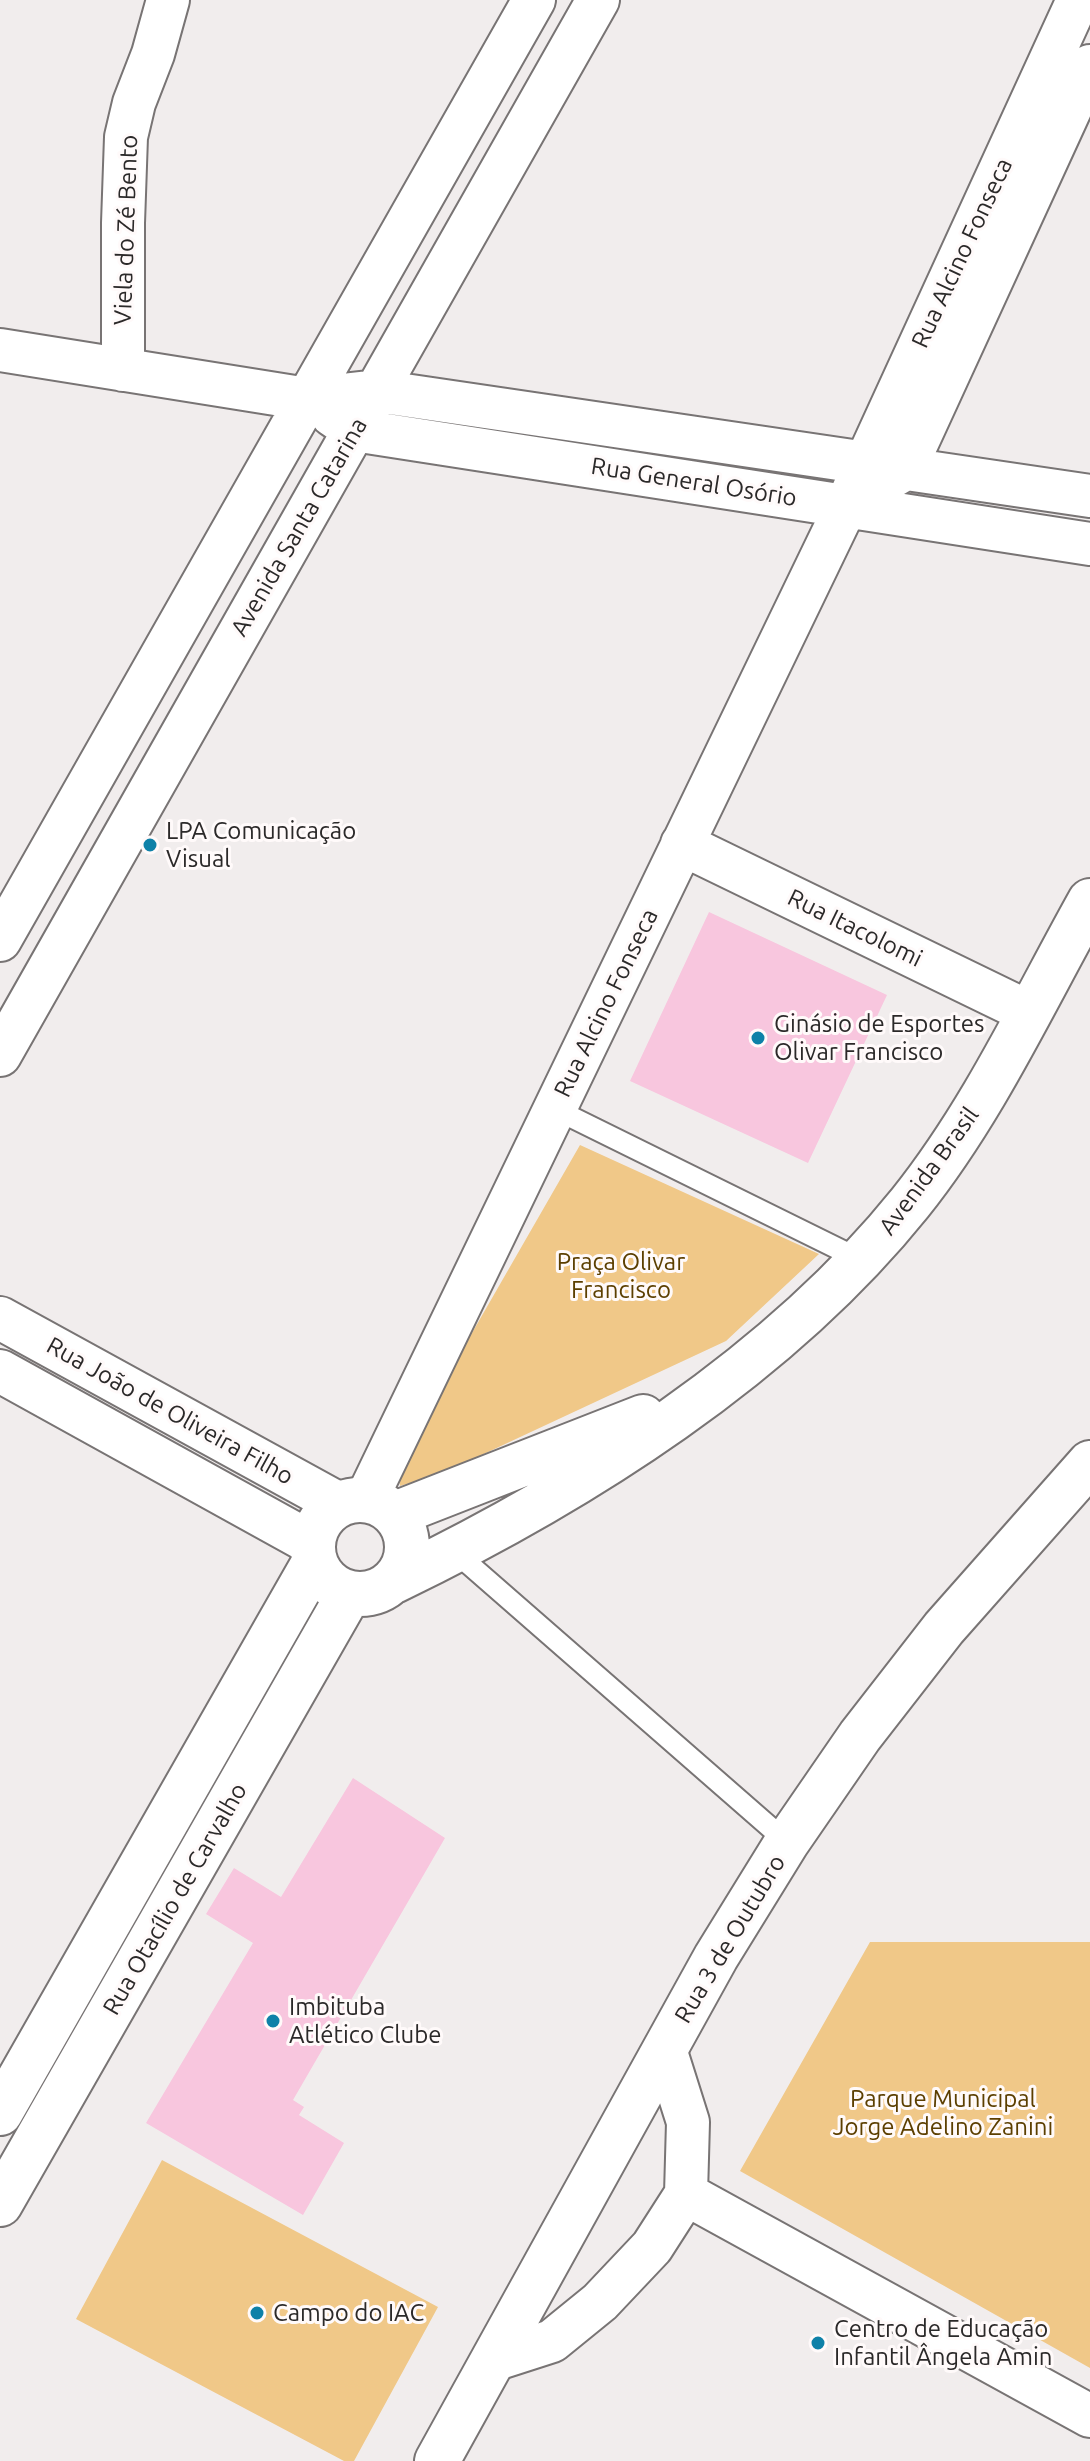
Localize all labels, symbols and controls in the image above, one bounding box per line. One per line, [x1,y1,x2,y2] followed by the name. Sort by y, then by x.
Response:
[108,134,144,326] street label: Viela do Zé Bento
[905,154,1019,352] street label: Rua Alcino Fonseca
[225,413,373,641] street label: Avenida Santa Catarina
[589,452,799,512] street label: Rua General Osório
[166,817,356,873] place label: LPA Comunicação Visual
[141,836,159,854] marker: LPA Comunicação Visual
[783,883,927,973] street label: Rua Itacolomi
[548,904,664,1102] street label: Rua Alcino Fonseca
[774,1010,984,1066] place label: Ginásio de Esportes Olivar Francisco
[749,1029,767,1047] marker: Ginásio de Esportes Olivar Francisco
[873,1102,985,1240] street label: Avenida Brasil
[557,1248,685,1304] park label: Praça Olivar Francisco
[42,1331,298,1491] street label: Rua João de Oliveira Filho
[97,1778,253,2020] street label: Rua Otacílio de Carvalho
[668,1850,792,2028] street label: Rua 3 de Outubro
[289,1993,441,2049] place label: Imbituba Atlético Clube
[264,2012,282,2030] marker: Imbituba Atlético Clube
[833,2085,1053,2141] park label: Parque Municipal Jorge Adelino Zanini
[273,2299,424,2327] place label: Campo do IAC
[248,2304,266,2322] marker: Campo do IAC
[834,2315,1052,2371] place label: Centro de Educação Infantil Ângela Amin
[809,2334,827,2352] marker: Centro de Educação Infantil Ângela Amin

